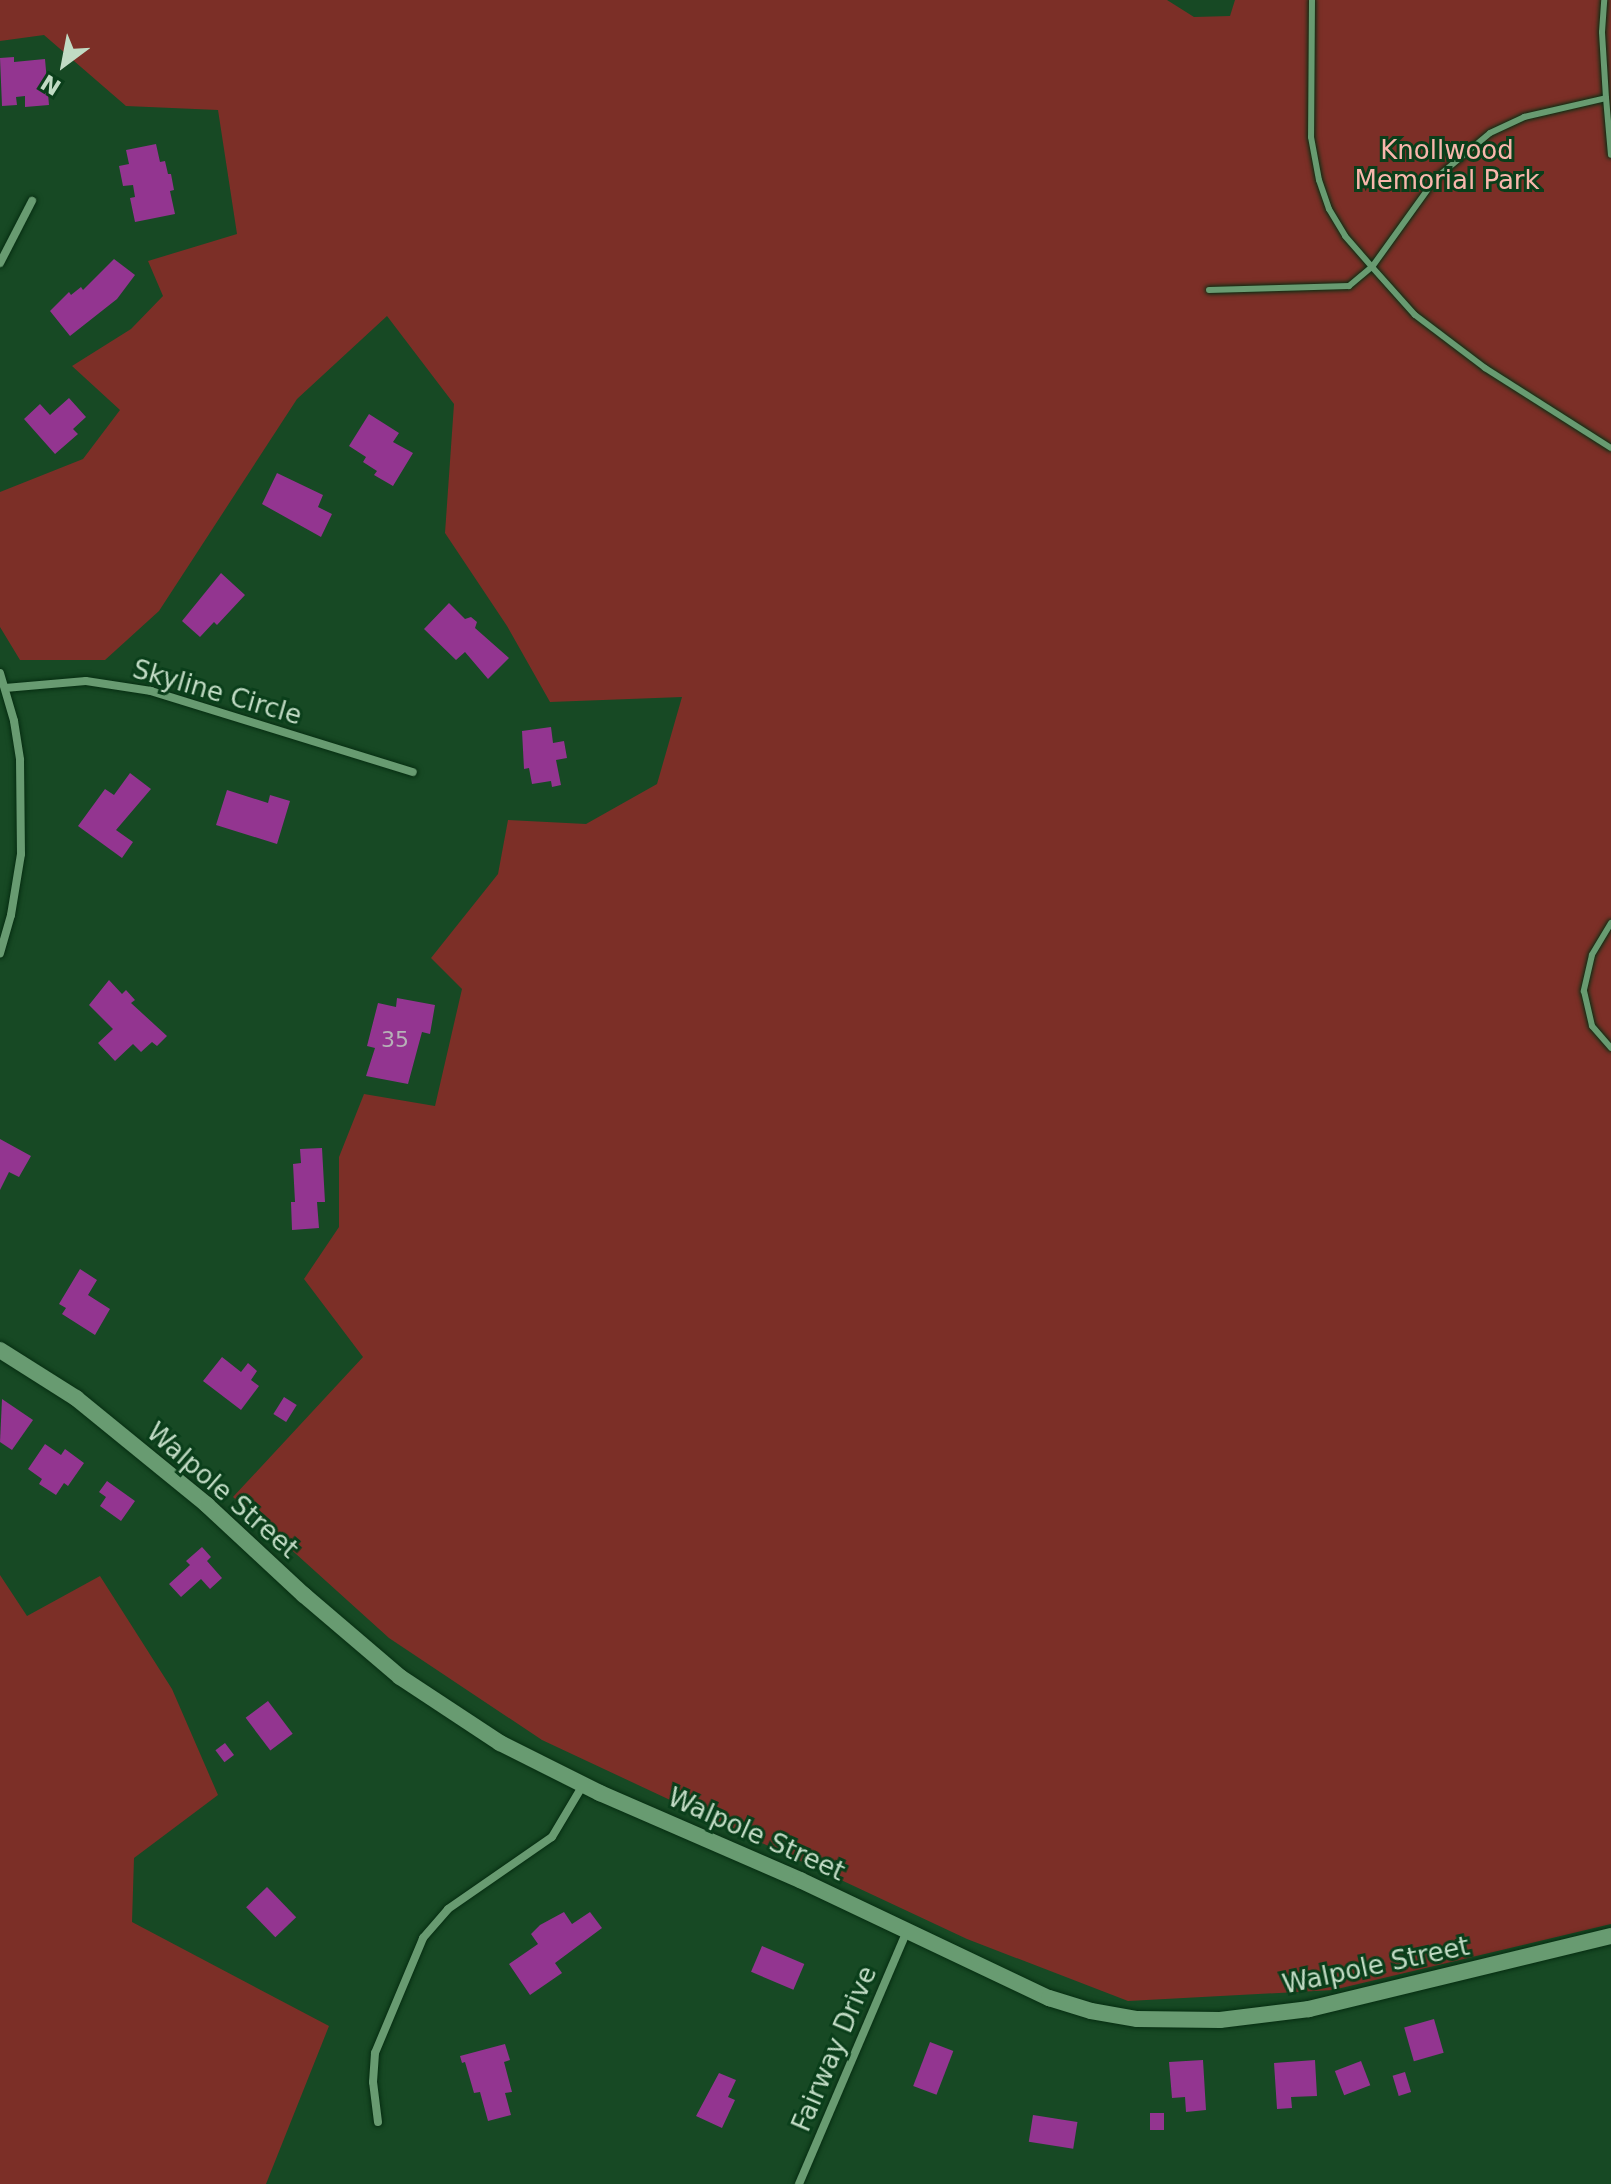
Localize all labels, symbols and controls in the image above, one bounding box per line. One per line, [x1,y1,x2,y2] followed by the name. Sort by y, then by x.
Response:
[24,24,104,104] north arrow
[37,69,65,100] text: N
[1354,135,1540,196] park label: Knollwood Memorial Park
[129,654,305,732] street label: Skyline Circle
[381,1027,409,1053] house number: 35
[140,1417,304,1565] street label: Walpole Street
[663,1782,849,1888] street label: Walpole Street
[1280,1931,1472,2001] street label: Walpole Street
[786,1962,884,2136] street label: Fairway Drive

